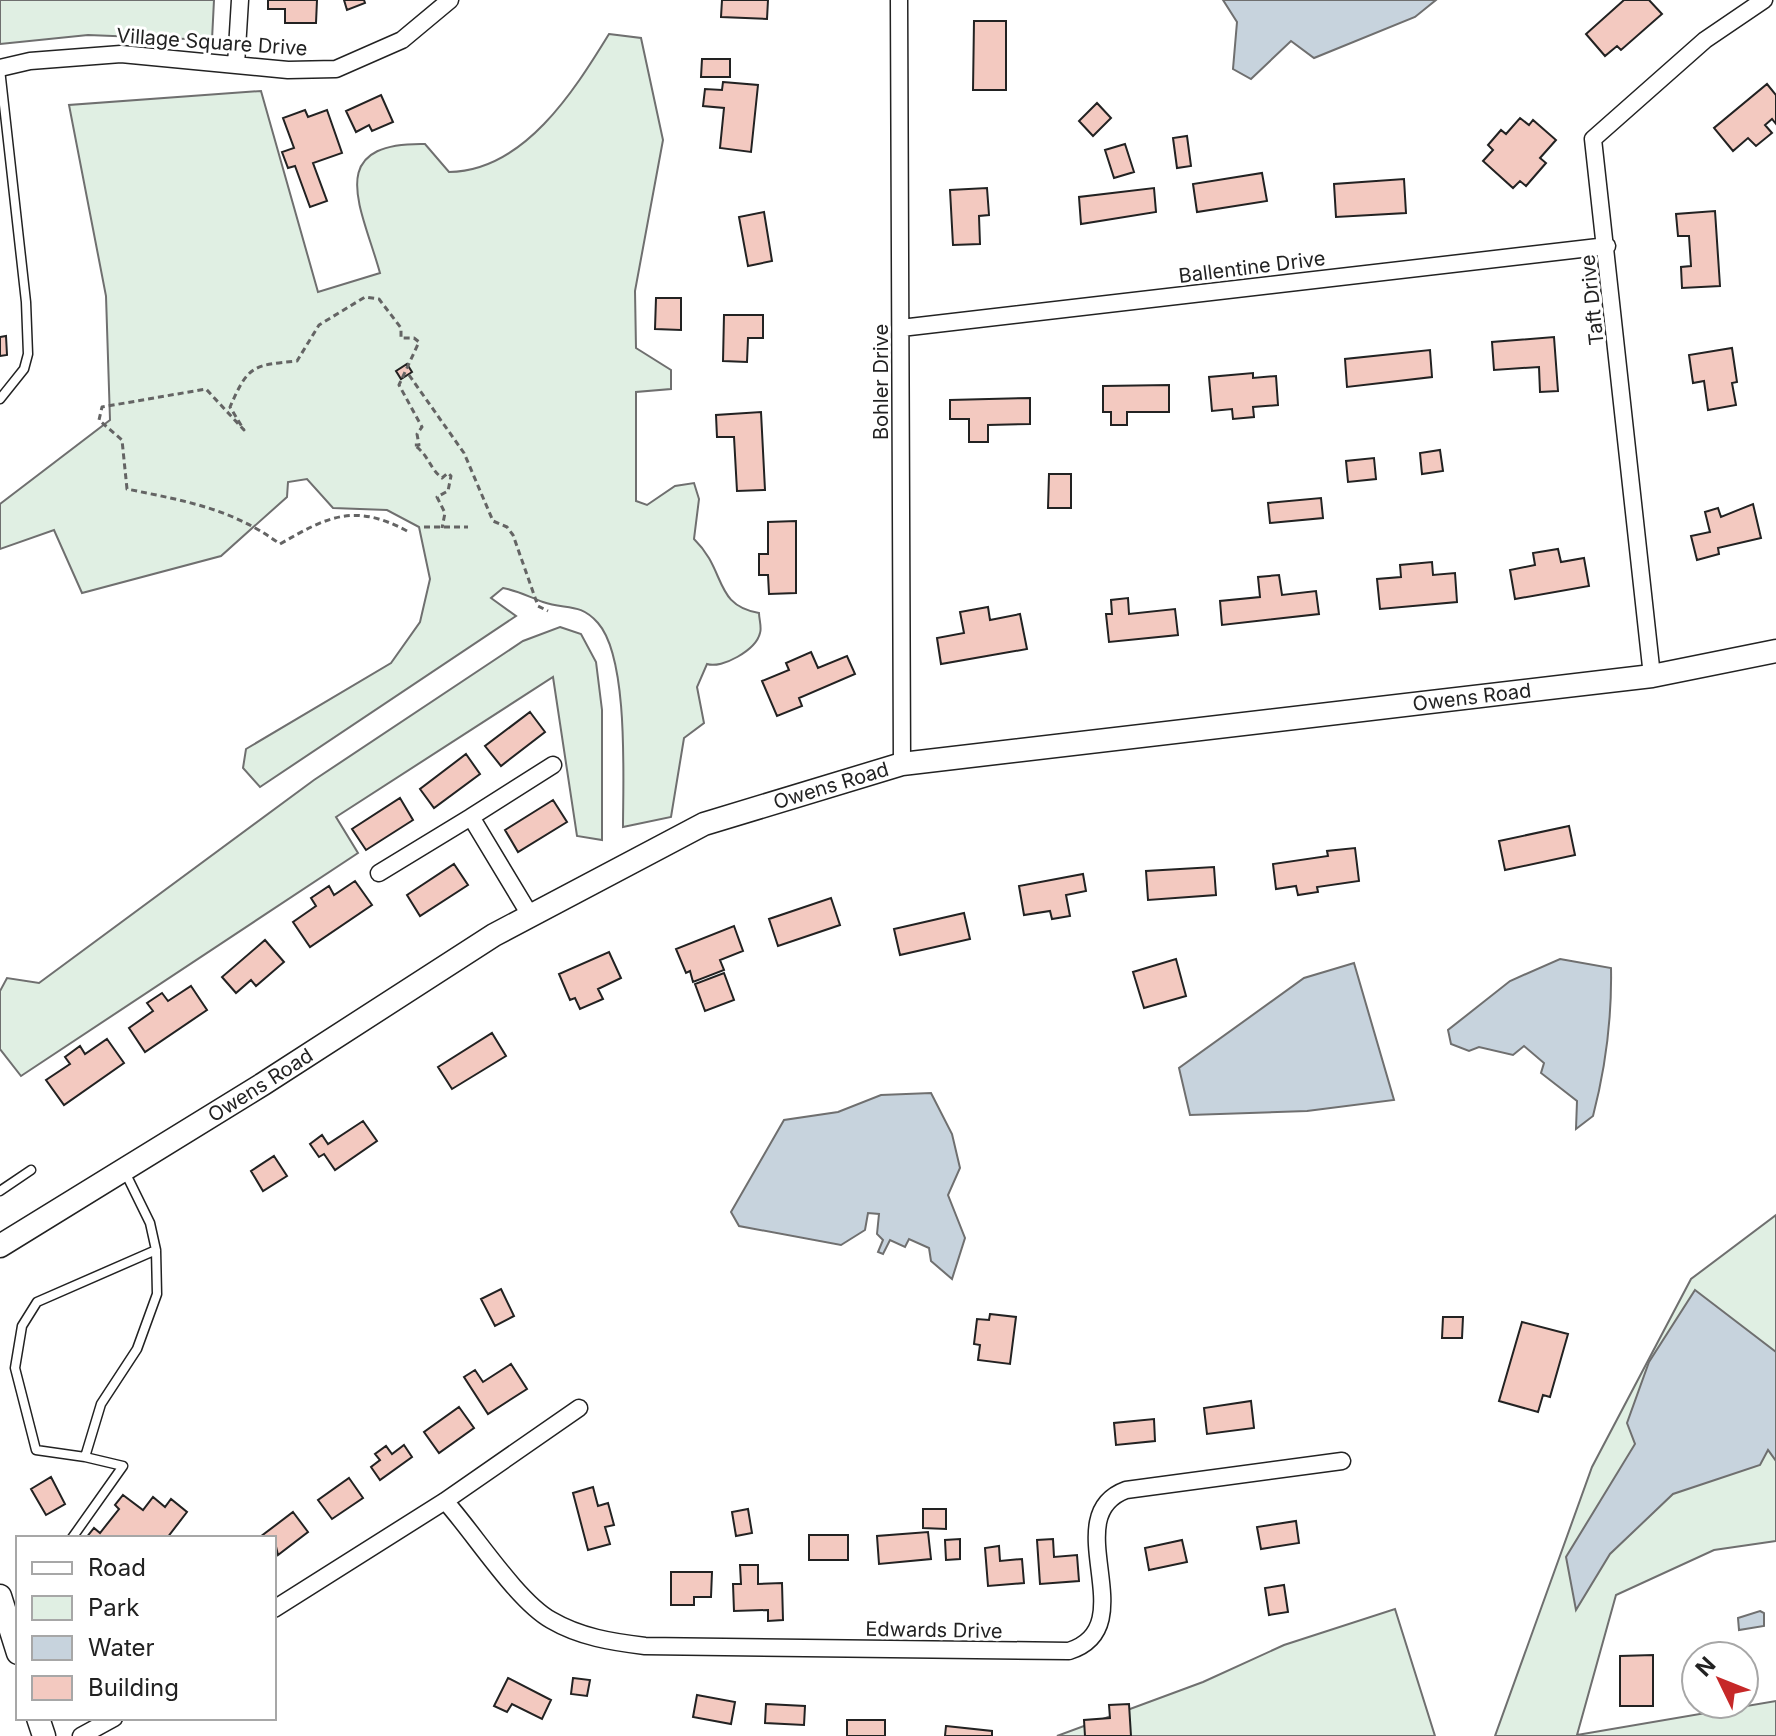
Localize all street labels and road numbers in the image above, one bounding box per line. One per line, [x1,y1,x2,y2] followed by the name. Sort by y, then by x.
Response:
[116,23,308,61] street label: Village Square Drive
[1177,246,1327,288] street label: Ballentine Drive
[1575,253,1609,347] street label: Taft Drive
[869,324,893,440] street label: Bohler Drive
[1411,678,1533,716] street label: Owens Road
[770,757,892,814] street label: Owens Road
[203,1043,317,1127] street label: Owens Road
[865,1617,1003,1643] street label: Edwards Drive

